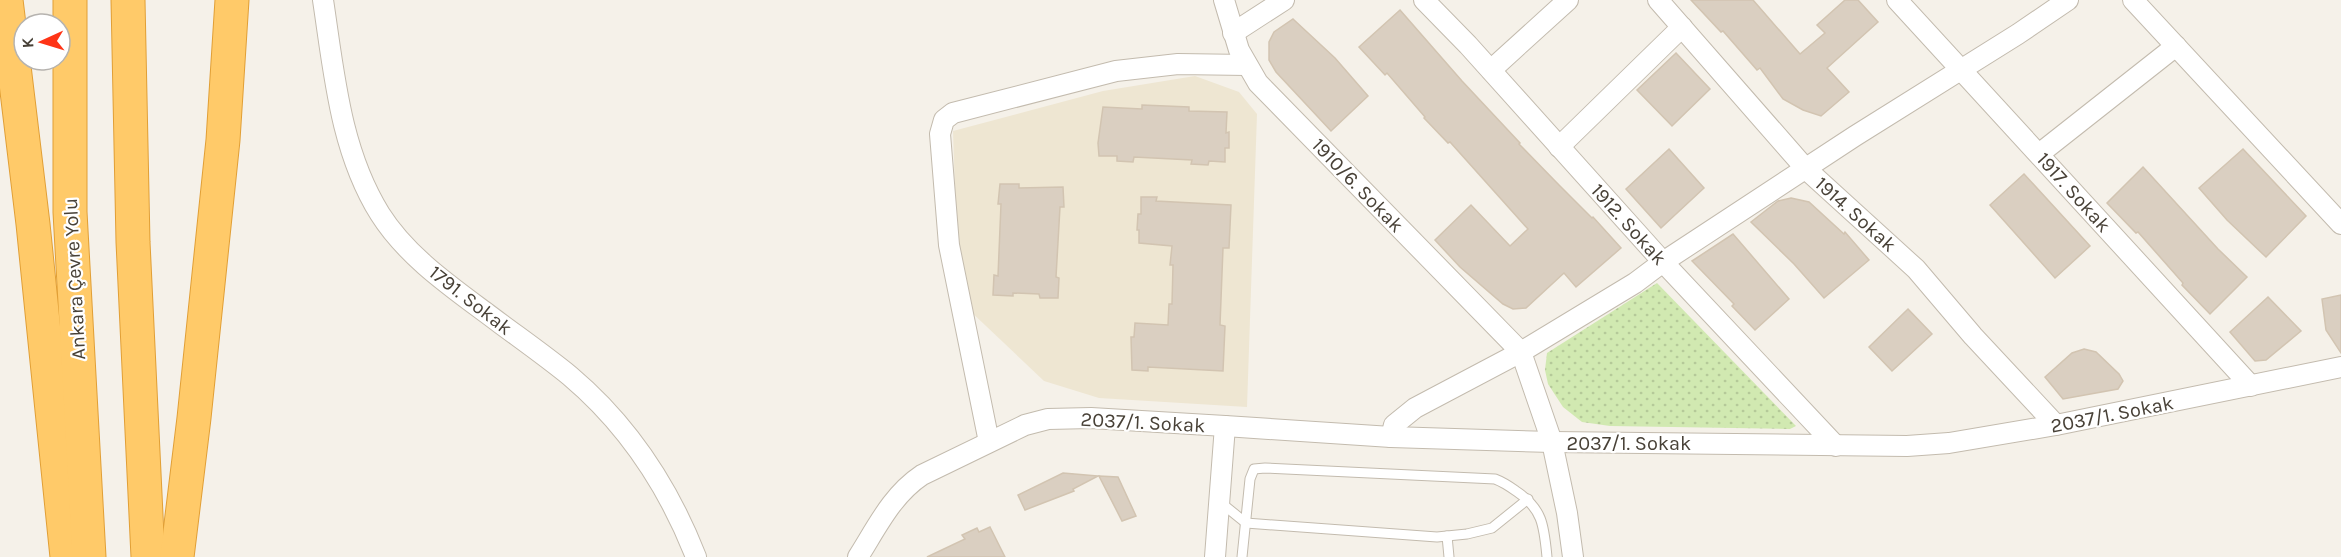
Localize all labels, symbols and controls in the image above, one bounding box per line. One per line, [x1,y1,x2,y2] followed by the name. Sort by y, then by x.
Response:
[12,12,72,72] north arrow
[18,37,37,49] text: K
[1307,134,1408,237] street label: 1910/6. Sokak
[2032,148,2115,237] street label: 1917. Sokak
[1810,172,1901,257] street label: 1914. Sokak
[1586,179,1671,270] street label: 1912. Sokak
[59,197,90,360] street label: Ankara Çevre Yolu
[425,261,517,340] street label: 1791. Sokak
[2049,391,2176,438] street label: 2037/1. Sokak
[1080,408,1206,437] street label: 2037/1. Sokak
[1567,432,1691,455] street label: 2037/1. Sokak

